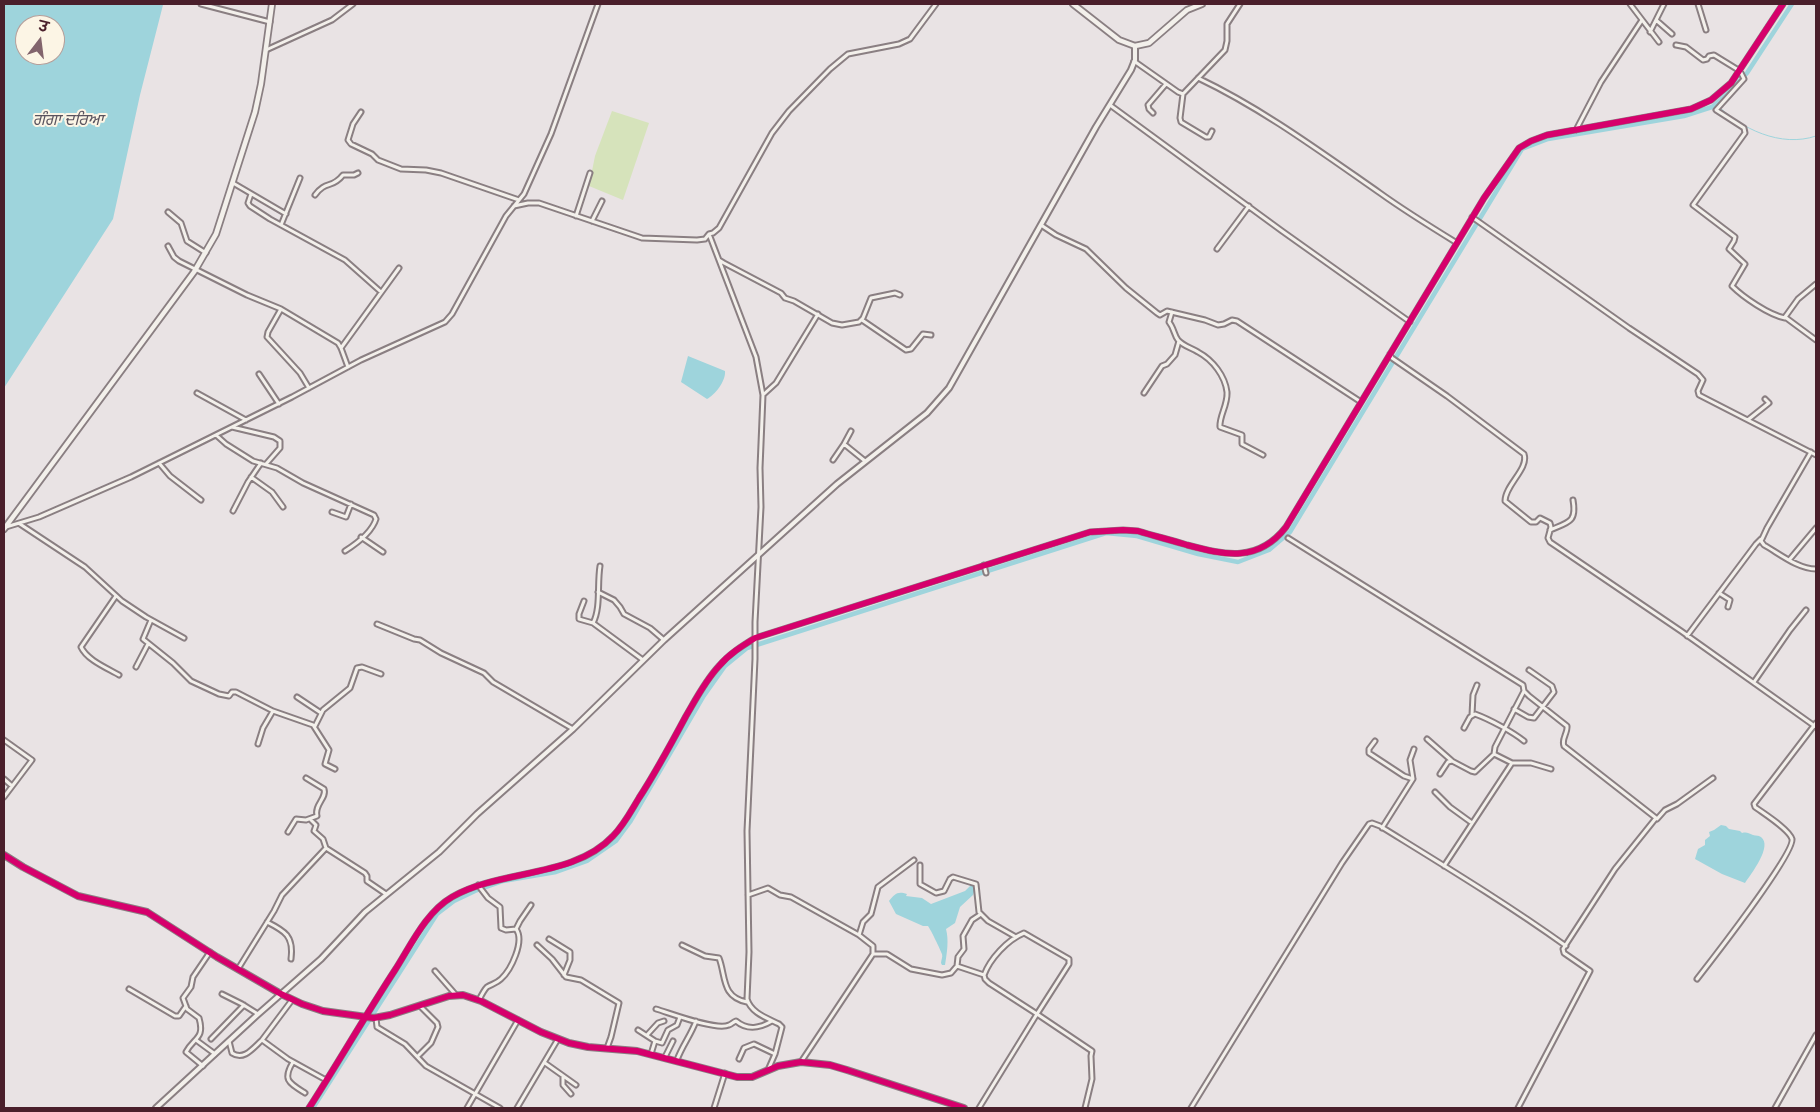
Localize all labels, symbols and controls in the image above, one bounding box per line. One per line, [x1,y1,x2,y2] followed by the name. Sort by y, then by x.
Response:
[15,15,65,65] north arrow
[37,16,51,36] text: उ
[33,111,103,131] water label: ਗੰਗਾ ਦਰਿਆ

